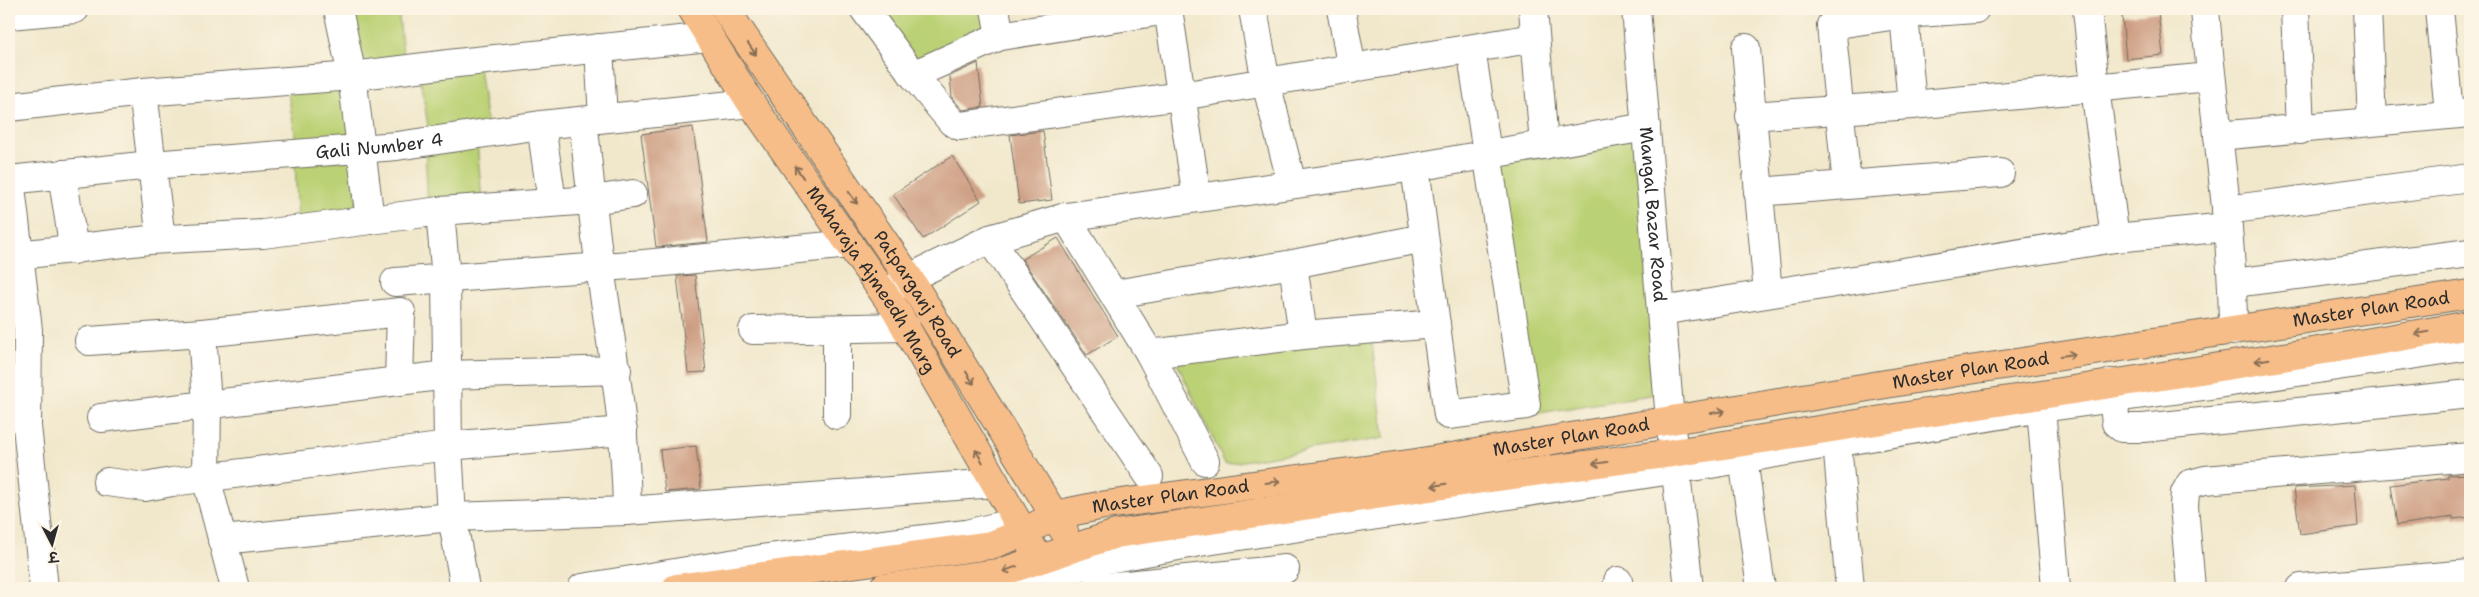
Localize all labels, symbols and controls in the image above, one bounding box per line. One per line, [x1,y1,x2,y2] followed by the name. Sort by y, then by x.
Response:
[747,42,757,56] one-way arrow
[1634,126,1672,303] street label: Mangal Bazar Road
[315,127,445,164] street label: Gali Number 4
[794,165,804,179] one-way arrow
[801,181,942,378] street label: Maharaja Ajmeedh Marg
[848,191,858,205] one-way arrow
[868,226,967,362] street label: Patparganj Road
[2291,285,2451,333] street label: Master Plan Road
[2415,328,2431,338] one-way arrow
[1891,346,2051,395] street label: Master Plan Road
[2060,350,2076,360] one-way arrow
[2254,355,2270,365] one-way arrow
[966,371,976,385] one-way arrow
[1710,406,1726,416] one-way arrow
[1491,412,1651,462] street label: Master Plan Road
[974,450,984,464] one-way arrow
[1592,458,1608,468] one-way arrow
[1091,474,1251,519] street label: Master Plan Road
[1264,477,1280,487] one-way arrow
[1431,481,1447,491] one-way arrow
[28,520,78,570] north arrow
[46,547,61,567] text: उ
[1003,565,1019,574] one-way arrow

